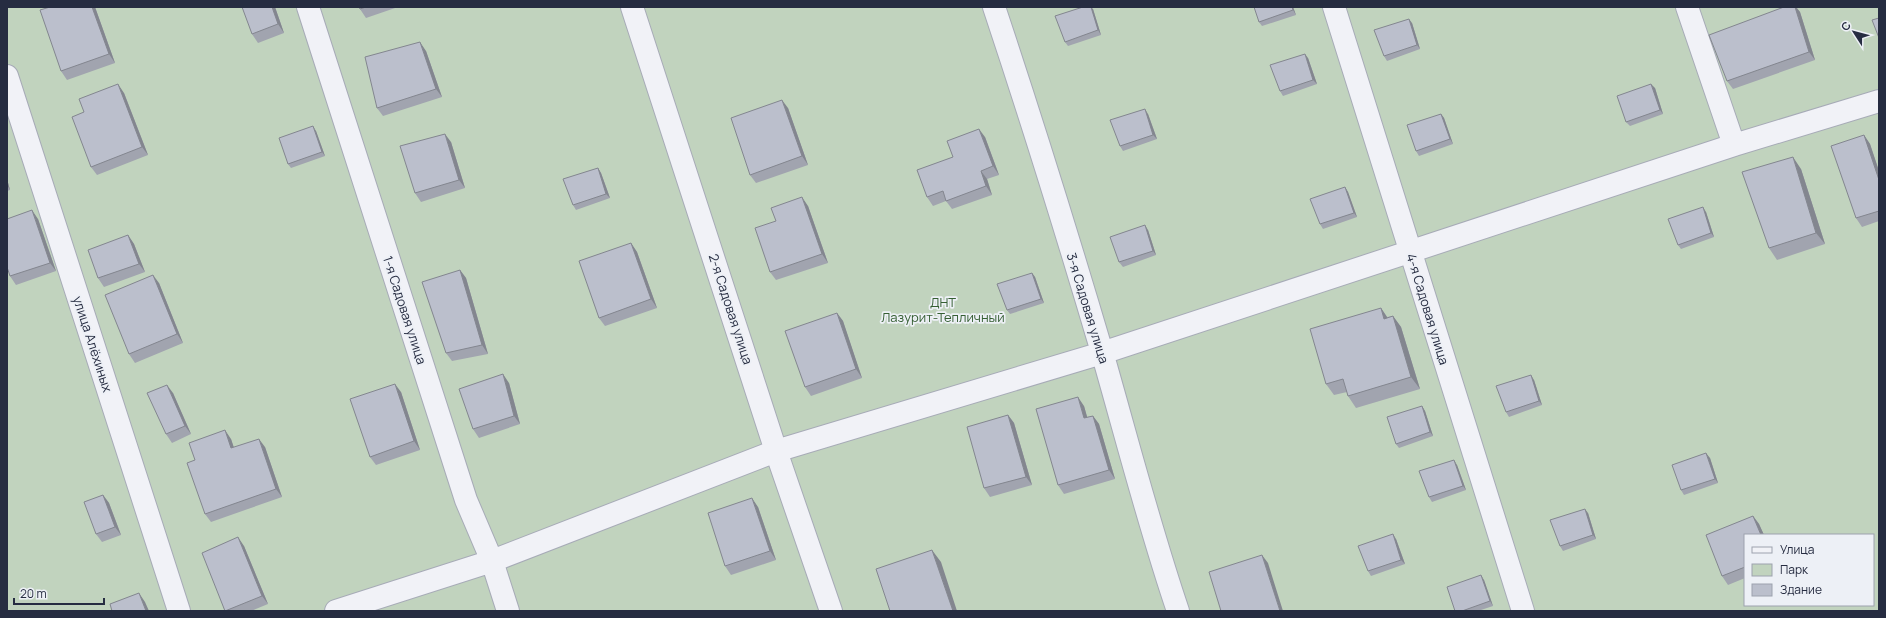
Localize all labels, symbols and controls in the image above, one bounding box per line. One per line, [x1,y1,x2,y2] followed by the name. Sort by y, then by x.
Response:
[1834,12,1874,52] north arrow
[1837,18,1854,34] text: С
[1063,250,1113,366] street label: 3-я Садовая улица
[705,251,757,367] street label: 2-я Садовая улица
[1402,251,1454,367] street label: 4-я Садовая улица
[379,253,431,367] street label: 1-я Садовая улица
[881,293,1005,326] park label: ДНТ Лазурит-Тепличный
[69,294,117,394] street label: улица Алёхиных
[1744,534,1874,606] legend
[1780,541,1814,558] text: Улица
[1780,561,1809,578] text: Парк
[14,580,104,606] scale bar
[1780,581,1822,598] text: Здание
[20,585,47,602] text: 20 m

